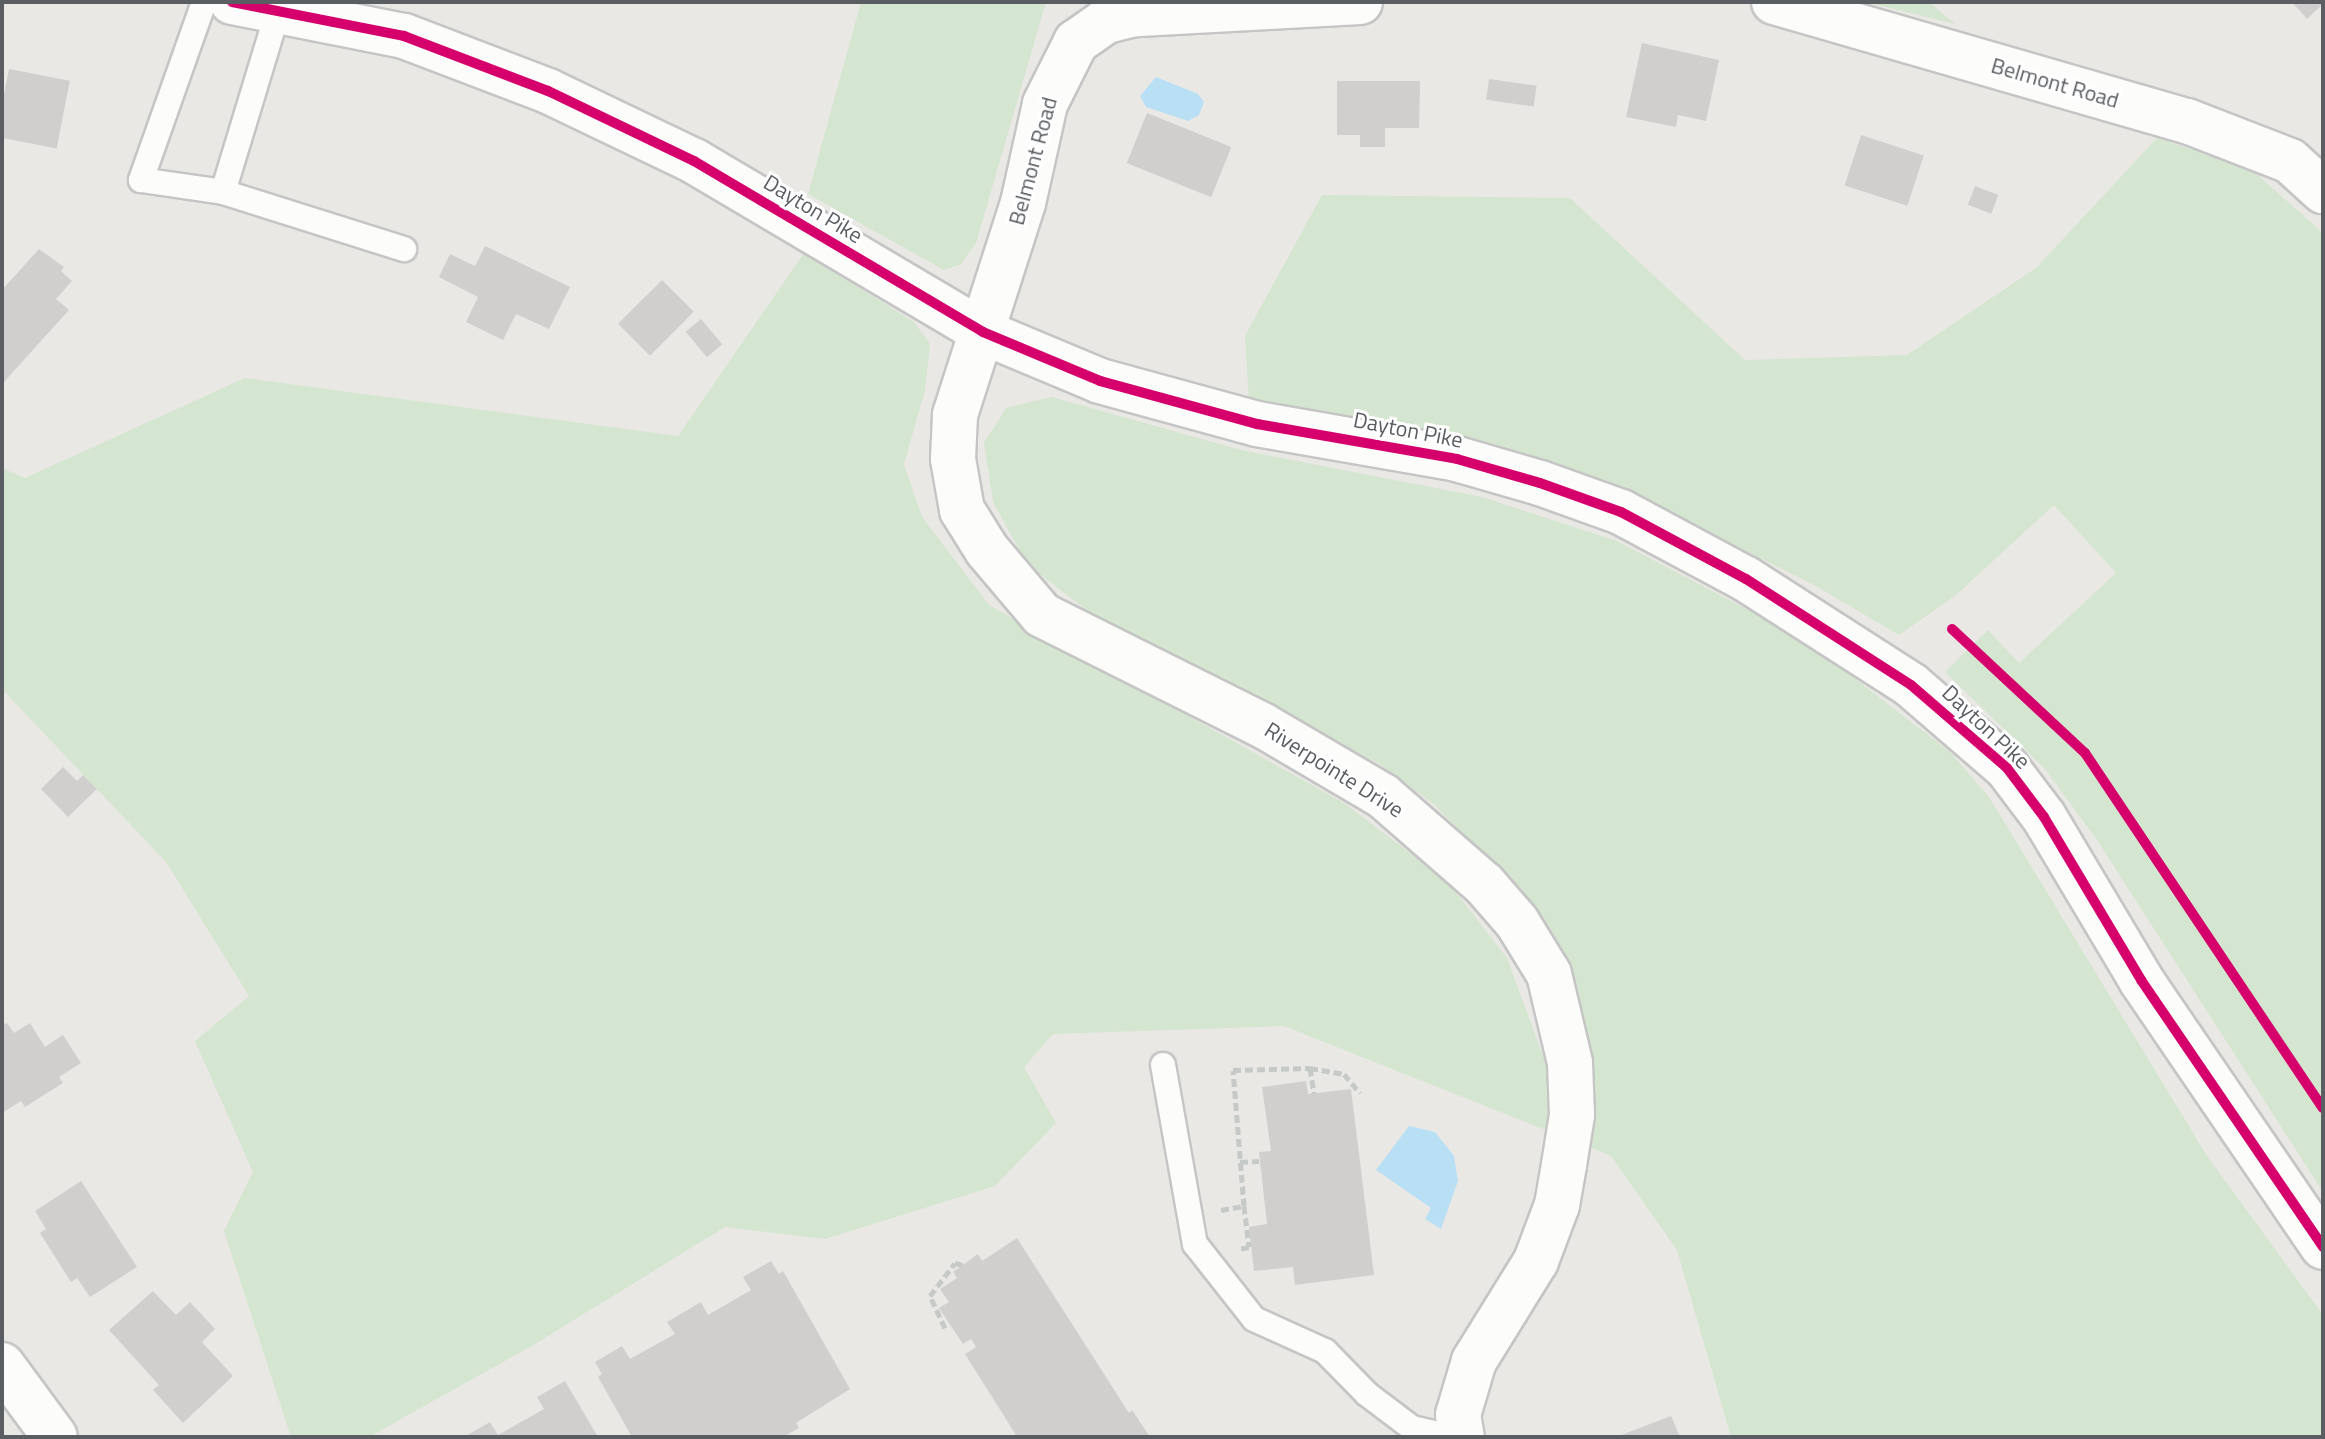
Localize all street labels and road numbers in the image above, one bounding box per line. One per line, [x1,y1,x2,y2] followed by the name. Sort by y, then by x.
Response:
[1988,52,2122,114] street label: Belmont Road
[1003,94,1063,228] street label: Belmont Road
[759,169,867,249] street label: Dayton Pike
[1351,406,1465,454] street label: Dayton Pike
[1936,680,2036,774] street label: Dayton Pike
[1260,717,1408,823] street label: Riverpointe Drive

